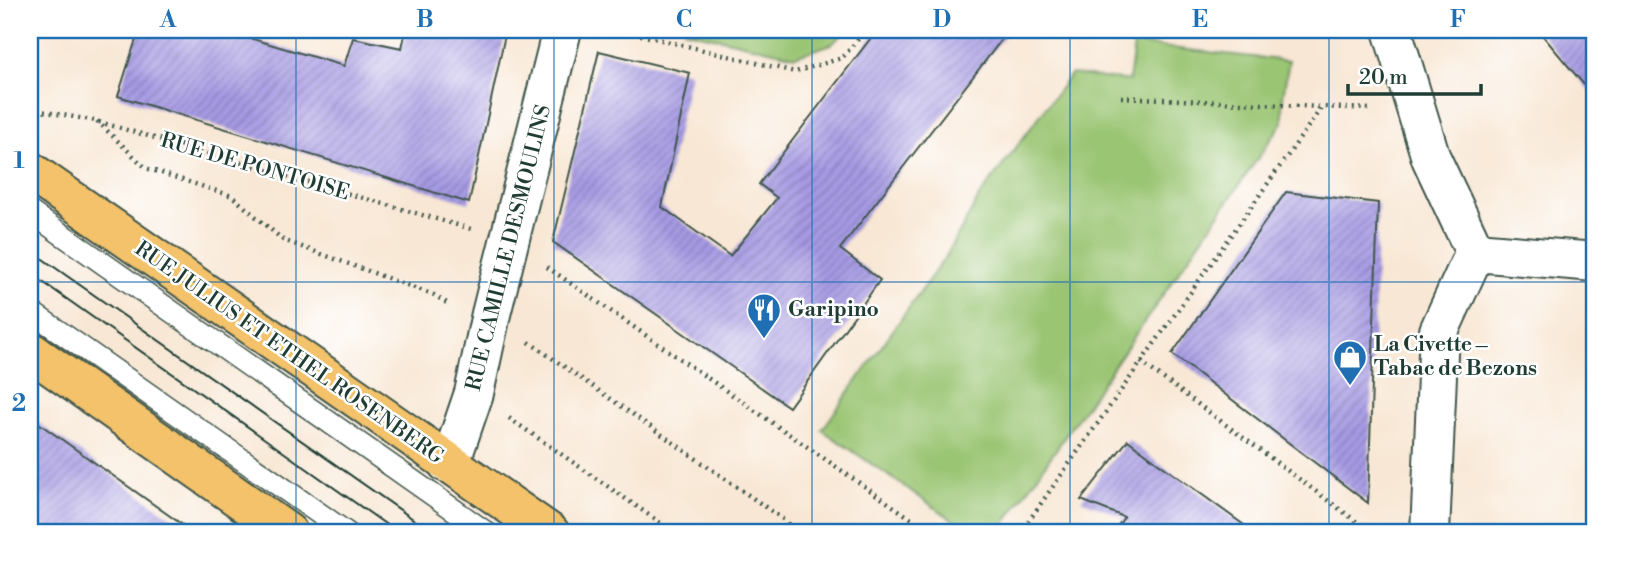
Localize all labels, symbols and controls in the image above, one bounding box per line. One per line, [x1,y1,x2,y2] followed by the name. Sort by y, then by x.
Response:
[159,6,177,34] text: A
[416,6,434,34] text: B
[676,6,692,34] text: C
[933,6,951,34] text: D
[1192,6,1208,34] text: E
[1450,6,1466,34] text: F
[1348,52,1482,96] scale bar
[1359,65,1408,91] text: 20 m
[461,102,557,394] street label: RUE CAMILLE DESMOULINS
[158,128,352,206] street label: RUE DE PONTOISE
[13,147,25,175] text: 1
[130,236,449,470] street label: RUE JULIUS ET ETHEL ROSENBERG
[745,291,783,340] restaurant icon: Garipino
[788,297,879,323] place label: Garipino
[1374,332,1537,382] place label: La Civette – Tabac de Bezons
[1331,338,1369,387] shop icon: La Civette – Tabac de Bezons
[12,390,26,418] text: 2

